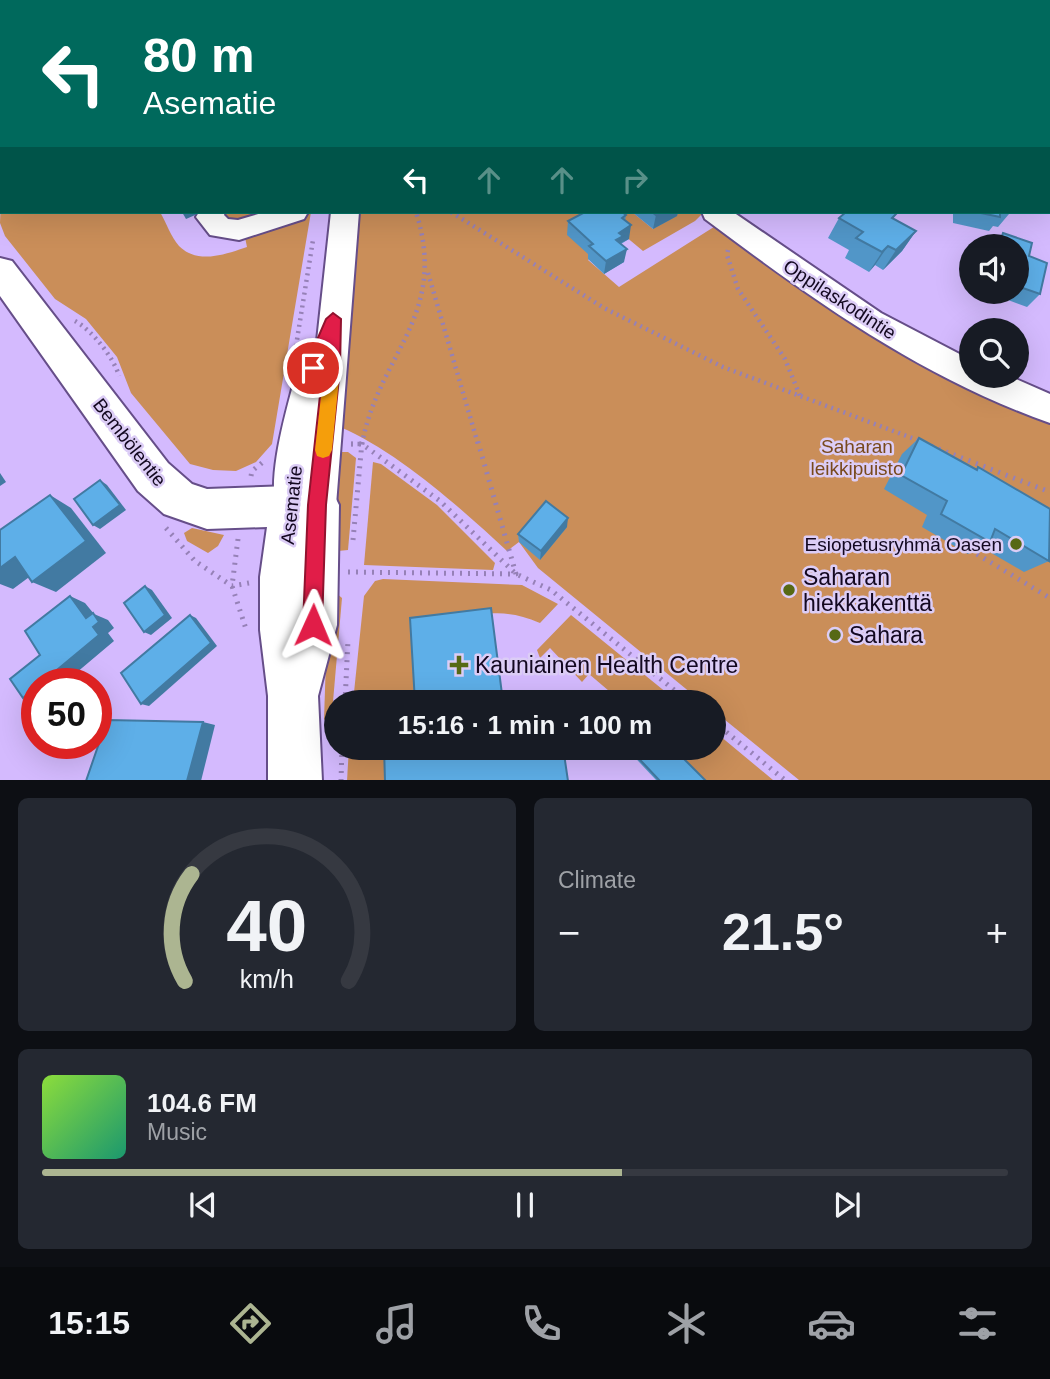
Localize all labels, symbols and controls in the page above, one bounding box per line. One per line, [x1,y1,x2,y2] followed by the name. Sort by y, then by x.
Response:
[28,28,119,119] icon: left
[143,28,255,82] text: 80 m
[143,85,276,121] text: Asematie
[397,161,435,199] icon: left
[470,161,508,199] icon: ahead
[543,161,581,199] icon: ahead
[616,161,654,199] icon: right
[959,234,1029,388] map controls
[959,234,1029,304] button: sound
[780,255,900,344] street label: Oppilaskodintie
[959,318,1029,388] button: search
[283,338,343,398] pin
[294,349,332,387] icon: arrive
[89,394,170,490] street label: Bembölentie
[811,436,903,479] park label: Saharan leikkipuisto
[277,465,306,546] street label: Asematie
[805,534,1002,555] place label: Esiopetusryhmä Oasen
[1008,536,1024,552] marker: Esiopetusryhmä Oasen
[803,564,932,616] place label: Saharan hiekkakenttä
[781,582,797,598] marker: Saharan hiekkakenttä
[276,588,350,662] position arrow
[849,622,923,648] place label: Sahara
[827,627,843,643] marker: Sahara
[475,652,738,678] place label: Kauniainen Health Centre
[449,655,469,675] marker: Kauniainen Health Centre
[21,668,112,759] speed limit sign: 50
[398,710,652,740] text: 15:16 · 1 min · 100 m
[558,867,636,893] text: Climate
[227,885,307,966] text: 40
[722,903,844,961] text: 21.5°
[558,912,580,954] text: −
[986,912,1008,954] text: +
[240,964,294,992] text: km/h
[147,1088,257,1118] text: 104.6 FM
[147,1119,207,1145] text: Music
[184,1186,222,1224] icon: previous
[506,1186,544,1224] icon: pause
[828,1186,866,1224] icon: next
[226,1299,275,1348] icon: directions
[372,1299,421,1348] icon: music
[517,1299,566,1348] icon: phone
[662,1299,711,1348] icon: climate
[807,1299,856,1348] icon: car
[953,1299,1002,1348] icon: filters
[48,1305,130,1341] text: 15:15

